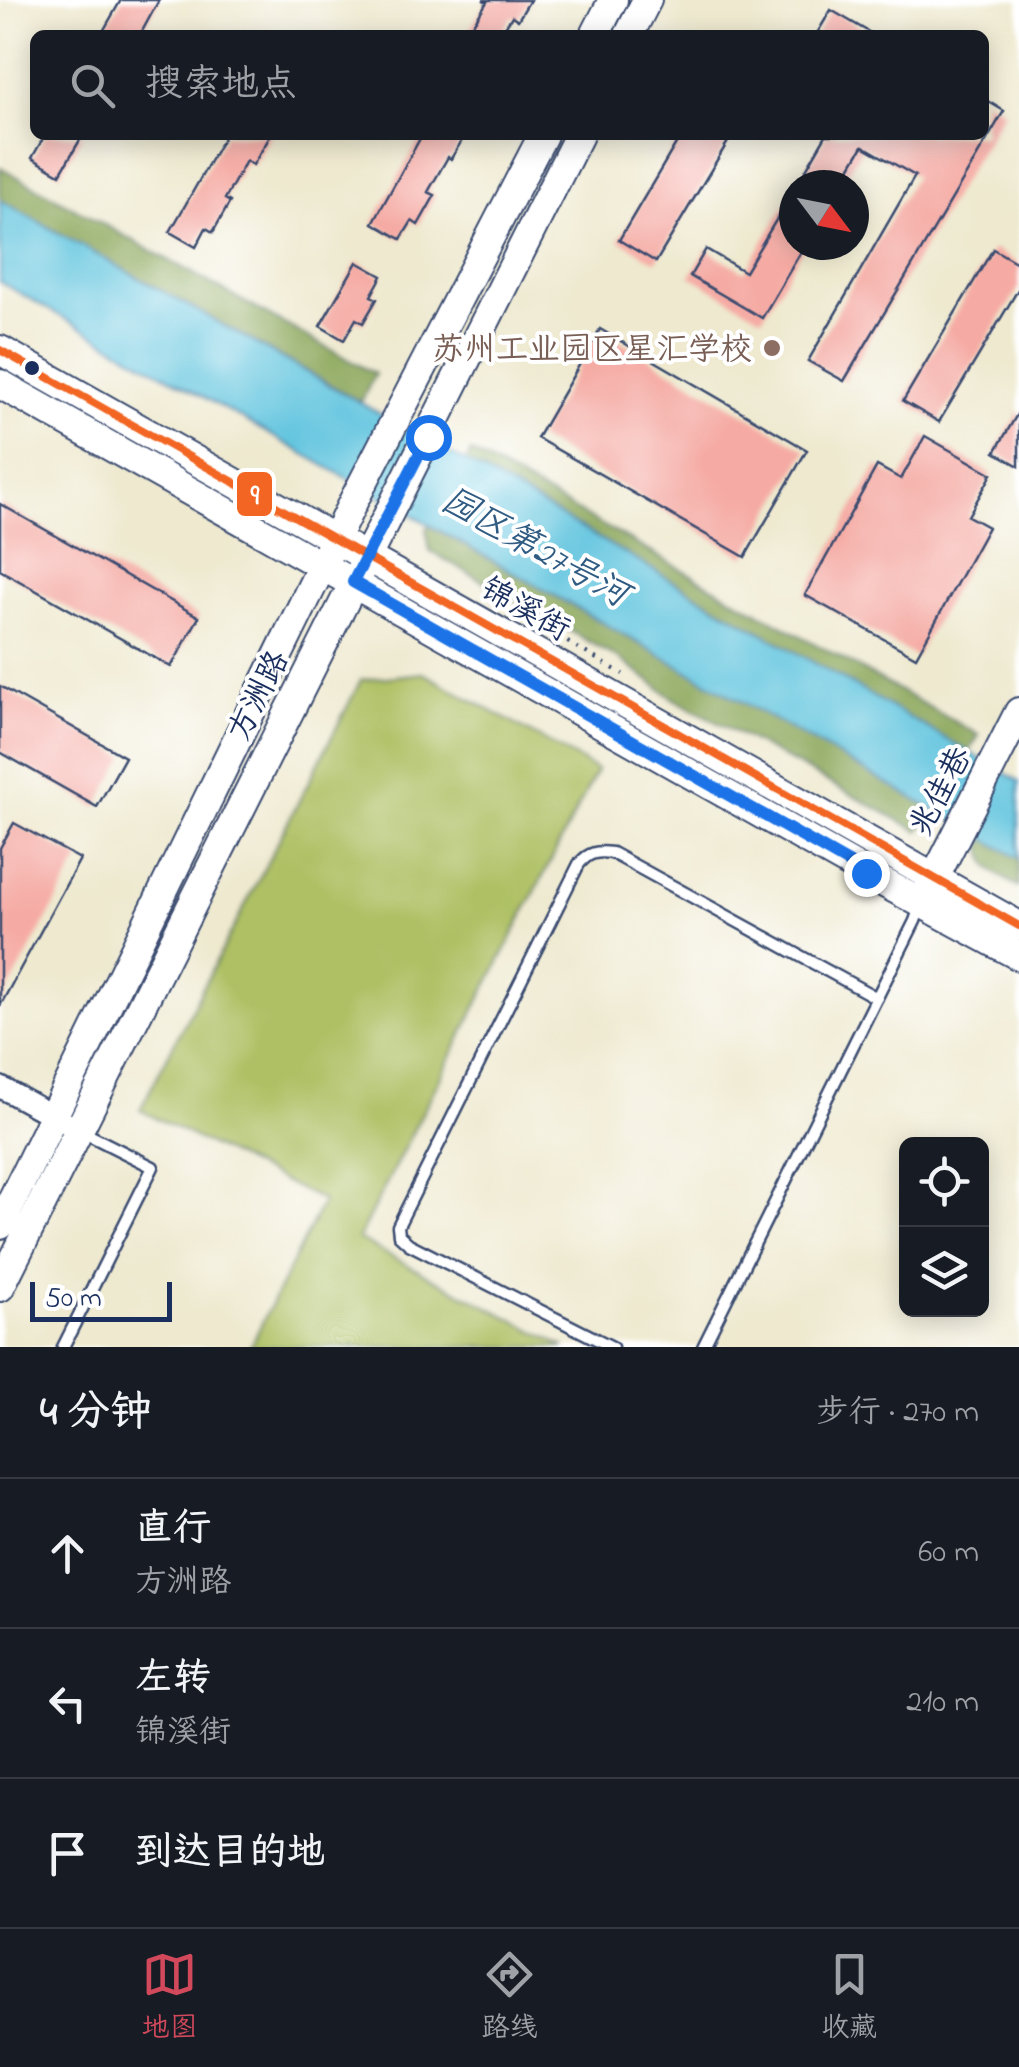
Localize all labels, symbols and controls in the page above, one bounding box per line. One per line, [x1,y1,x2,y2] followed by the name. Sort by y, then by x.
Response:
[30,30,989,140] search box
[65,58,120,113] icon: search
[145,58,297,114] text: 搜索地点
[779,170,869,260] north arrow
[432,328,752,375] place label: 苏州工业园区星汇学校
[761,337,783,359] marker: 苏州工业园区星汇学校
[22,358,42,378] unlabelled marker
[406,415,452,461] route start
[235,470,274,518] line badge: 9
[250,477,260,518] text: 9
[431,477,641,624] water label: 园区第27号河
[471,567,578,655] street label: 锦溪街
[217,643,303,750] street label: 方洲路
[899,739,985,846] street label: 兆佳巷
[844,851,890,897] route end
[899,1137,989,1317] map controls
[899,1137,989,1227] button: locate
[899,1227,989,1317] button: layers
[30,1277,172,1322] scale bar
[45,1279,102,1320] text: 50 m
[40,1383,152,1444] text: 4 分钟
[816,1390,979,1437] text: 步行 · 270 m
[135,1502,211,1558] text: 直行
[40,1526,95,1581] icon: ahead
[918,1530,979,1577] text: 60 m
[135,1560,231,1607] text: 方洲路
[135,1652,211,1708] text: 左转
[40,1676,95,1731] icon: left
[906,1680,979,1727] text: 210 m
[135,1710,231,1757] text: 锦溪街
[40,1826,95,1881] icon: arrive
[135,1826,325,1882] text: 到达目的地
[142,1947,198,2050] tab: 地图
[481,1947,537,2050] tab: 路线
[821,1947,877,2050] tab: 收藏

